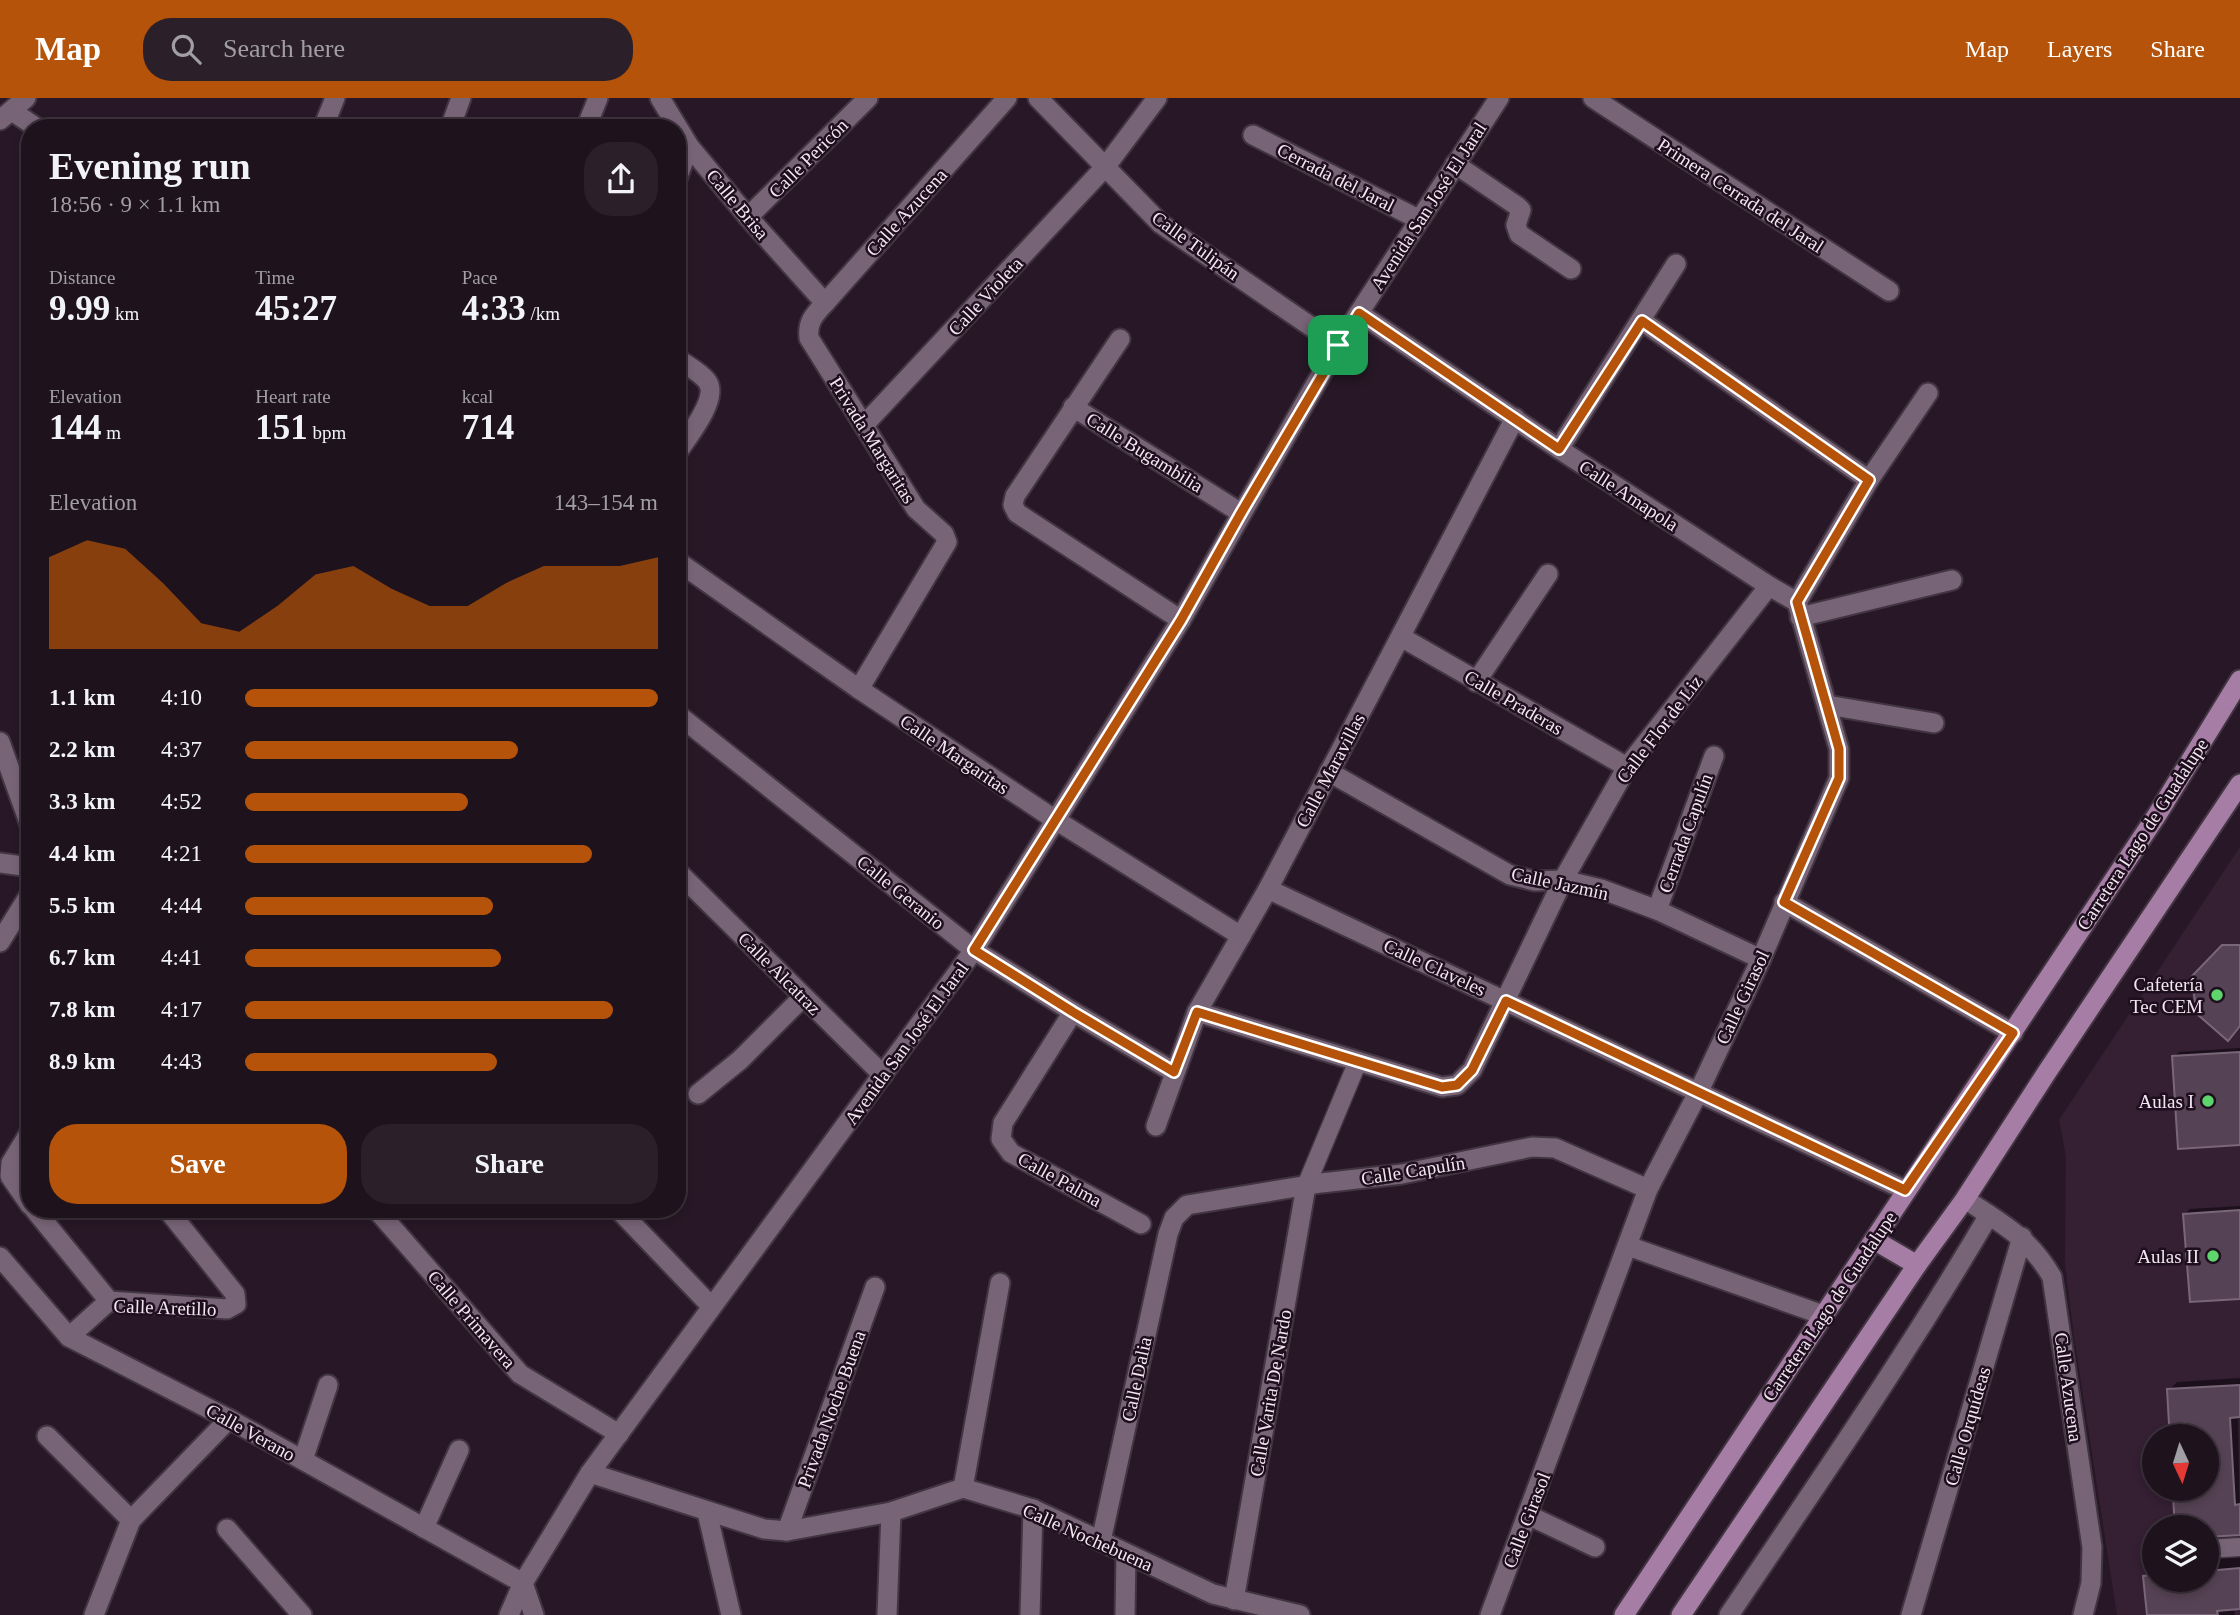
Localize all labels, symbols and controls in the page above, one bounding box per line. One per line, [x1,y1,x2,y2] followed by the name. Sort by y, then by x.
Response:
[143,18,633,81] search box
[167,30,205,68] icon: search
[35,31,101,67] text: Map
[223,34,345,63] text: Search here
[1965,36,2009,62] text: Map
[2047,36,2112,62] text: Layers
[2150,36,2205,62] text: Share
[765,114,853,202] street label: Calle Pericón
[1366,118,1491,294] street label: Avenida San José El Jaral
[1654,134,1828,257] street label: Primera Cerrada del Jaral
[1274,139,1398,216] street label: Cerrada del Jaral
[584,142,658,216] button: share
[49,145,251,187] text: Evening run
[862,164,951,260] street label: Calle Azucena
[702,165,773,244] street label: Calle Brisa
[49,192,220,217] text: 18:56 · 9 × 1.1 km
[1148,207,1244,284] street label: Calle Tulipán
[944,252,1027,340] street label: Calle Violeta
[49,267,115,288] text: Distance
[255,267,295,288] text: Time
[462,267,498,288] text: Pace
[49,289,110,328] text: 9.99
[255,289,337,328] text: 45:27
[462,289,526,328] text: 4:33
[110,303,139,324] text: km
[526,303,560,324] text: /km
[1308,315,1368,375] pin
[1319,326,1357,364] icon: arrive
[825,373,920,507] street label: Privada Margaritas
[49,386,122,407] text: Elevation
[255,386,331,407] text: Heart rate
[462,386,493,407] text: kcal
[49,408,102,447] text: 144
[255,408,308,447] text: 151
[462,408,514,447] text: 714
[1083,408,1207,497] street label: Calle Bugambilia
[102,422,121,443] text: m
[308,422,346,443] text: bpm
[1575,456,1682,535] street label: Calle Amapola
[49,490,137,515] text: Elevation
[554,490,658,515] text: 143–154 m
[1461,666,1567,739] street label: Calle Praderas
[1612,671,1707,787] street label: Calle Flor de Liz
[49,685,115,710] text: 1.1 km
[161,685,202,710] text: 4:10
[896,710,1013,799] street label: Calle Margaritas
[1292,710,1369,831] street label: Calle Maravillas
[2073,735,2212,934] street label: Carretera Lago de Guadalupe
[49,737,115,762] text: 2.2 km
[161,737,202,762] text: 4:37
[1654,770,1717,896] street label: Cerrada Capulín
[49,789,115,814] text: 3.3 km
[161,789,202,814] text: 4:52
[49,841,115,866] text: 4.4 km
[161,841,202,866] text: 4:21
[853,851,949,934] street label: Calle Geranio
[1509,863,1611,904] street label: Calle Jazmín
[49,893,115,918] text: 5.5 km
[161,893,202,918] text: 4:44
[734,928,825,1019] street label: Calle Alcatraz
[1380,935,1489,1000] street label: Calle Claveles
[49,945,115,970] text: 6.7 km
[161,945,202,970] text: 4:41
[1712,947,1773,1047] street label: Calle Girasol
[840,958,972,1129] street label: Avenida San José El Jaral
[2130,974,2204,1017] place label: Cafetería Tec CEM
[2209,987,2225,1003] marker: Cafetería Tec CEM
[49,997,115,1022] text: 7.8 km
[161,997,202,1022] text: 4:17
[49,1049,115,1074] text: 8.9 km
[161,1049,202,1074] text: 4:43
[2139,1091,2194,1112] place label: Aulas I
[2200,1093,2216,1109] marker: Aulas I
[49,1124,347,1204] button: Save
[361,1124,658,1204] button: Share
[1014,1148,1106,1211] street label: Calle Palma
[1360,1152,1467,1189] street label: Calle Capulín
[1758,1207,1901,1405] street label: Carretera Lago de Guadalupe
[2137,1246,2199,1267] place label: Aulas II
[2205,1248,2221,1264] marker: Aulas II
[423,1266,520,1373] street label: Calle Primavera
[113,1295,217,1320] street label: Calle Aretillo
[1245,1308,1296,1478] street label: Calle Varita De Nardo
[793,1327,870,1491] street label: Privada Noche Buena
[2050,1331,2087,1444] street label: Calle Azucena
[1117,1334,1156,1423] street label: Calle Dalia
[1940,1364,1995,1488] street label: Calle Orquídeas
[203,1399,299,1465] street label: Calle Verano
[2142,1424,2219,1502] north arrow
[2142,1424,2219,1592] map controls
[1499,1469,1554,1571] street label: Calle Girasol
[1020,1499,1156,1576] street label: Calle Nochebuena
[2142,1515,2219,1592] button: layers

